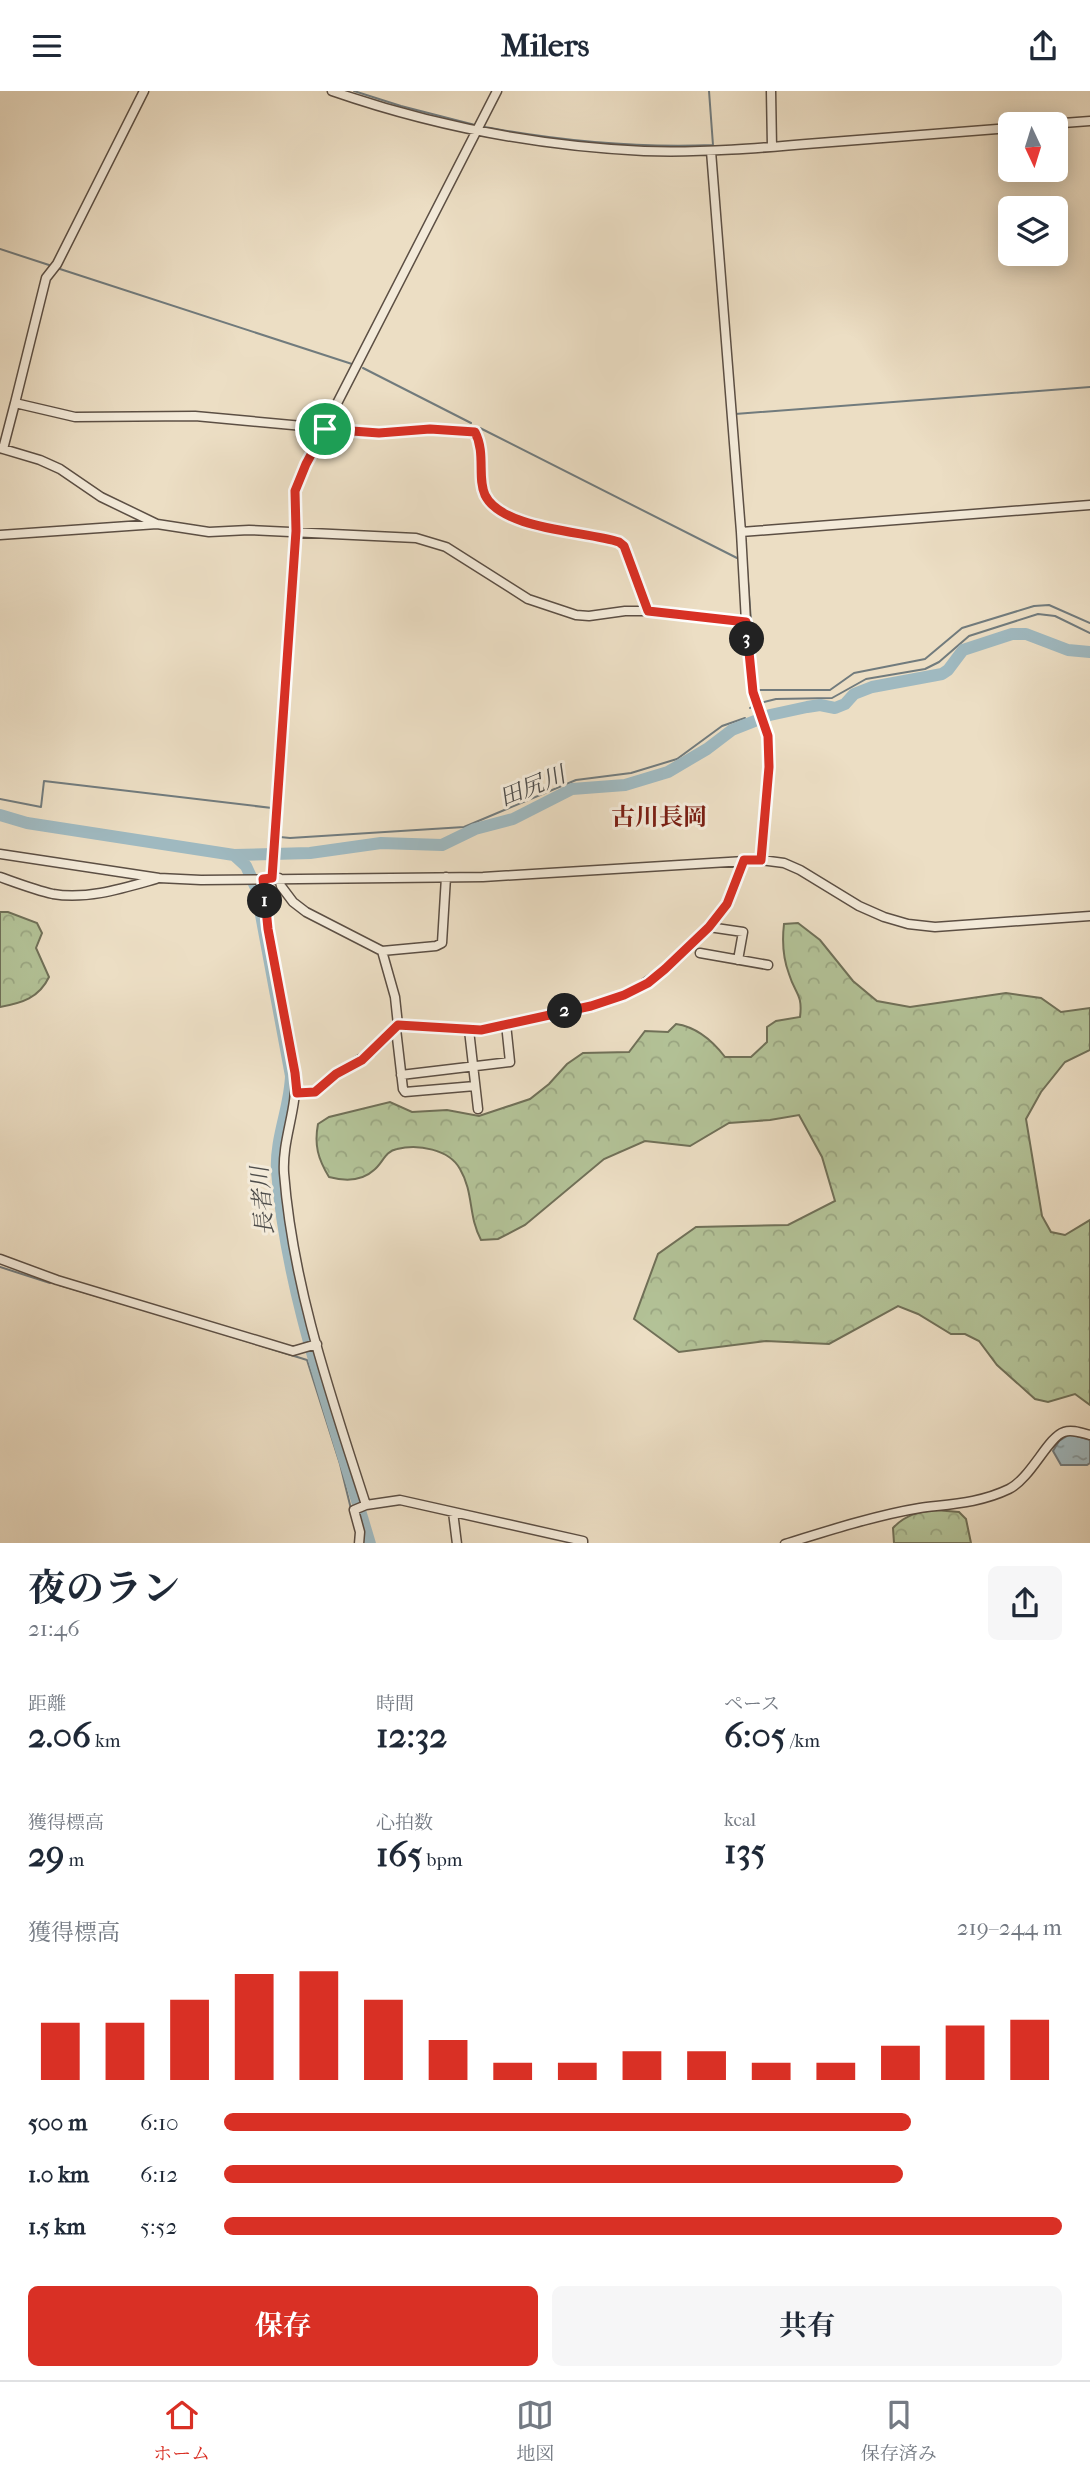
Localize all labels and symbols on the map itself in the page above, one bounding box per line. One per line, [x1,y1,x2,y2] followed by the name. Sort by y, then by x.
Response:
[998,112,1068,182] north arrow
[295,399,355,459] pin
[730,621,764,657] pin: 3
[495,760,572,812] water label: 田尻川
[611,803,707,831] district label: 古川長岡
[247,883,282,919] pin: 1
[548,993,582,1028] pin: 2
[246,1162,279,1237] water label: 長者川

